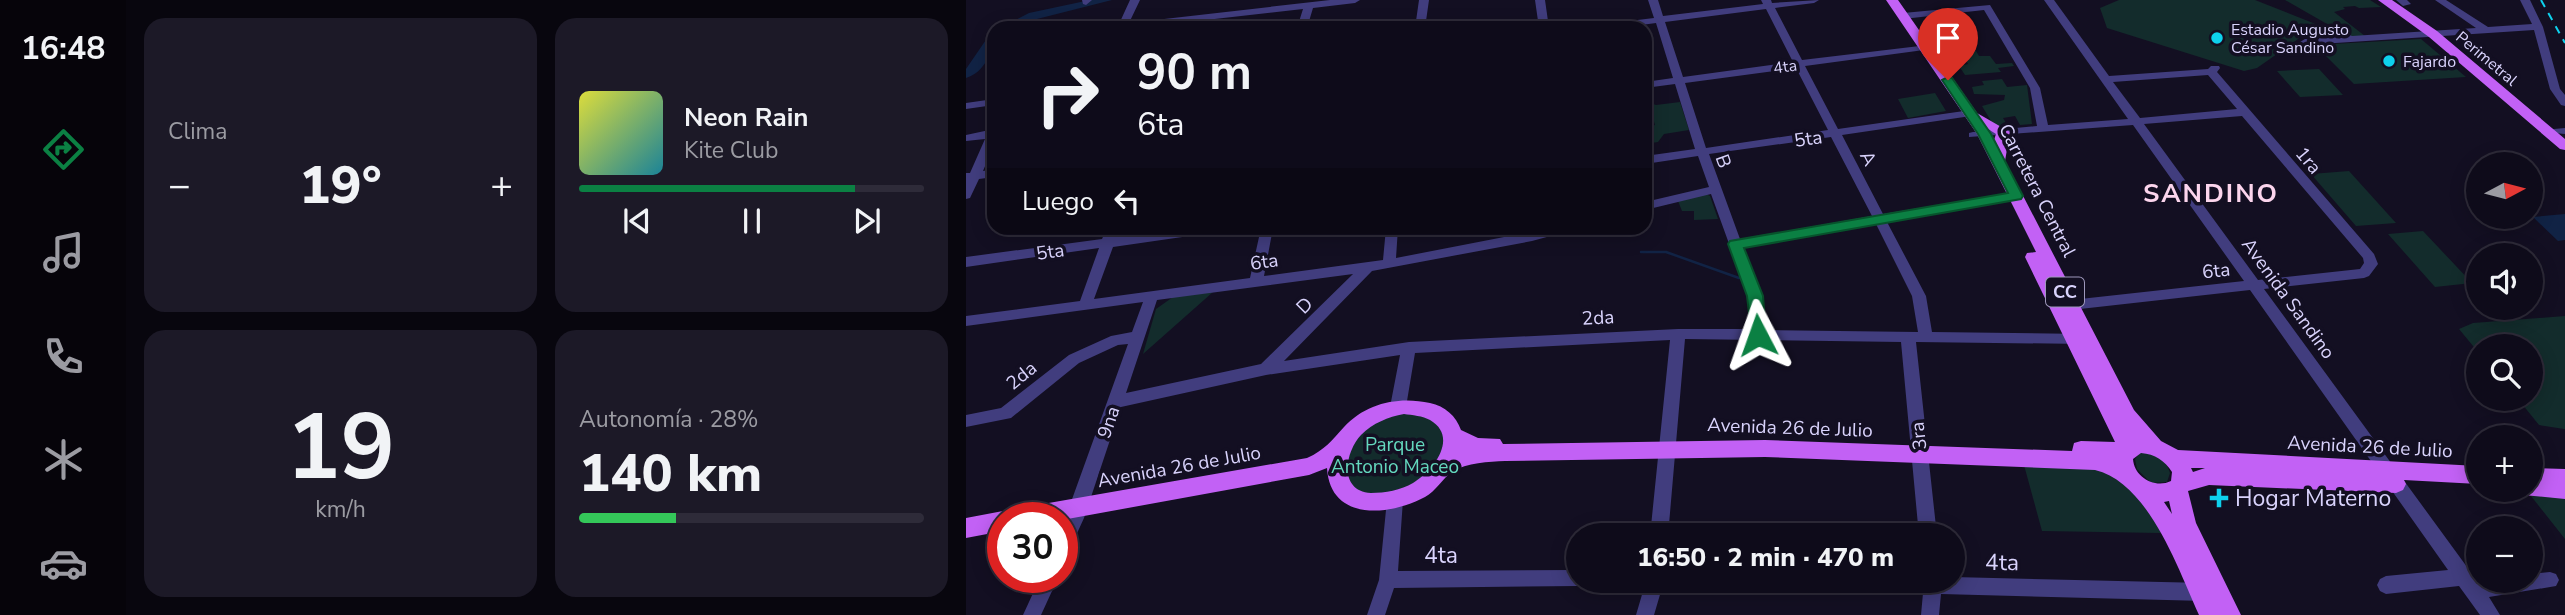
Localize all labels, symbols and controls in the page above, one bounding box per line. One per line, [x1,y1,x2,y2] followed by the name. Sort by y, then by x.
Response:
[1918,8,1978,80] pin
[1929,19,1967,57] icon: arrive
[2231,19,2349,59] place label: Estadio Augusto César Sandino
[2451,26,2522,91] street label: Perimetral
[21,27,105,70] text: 16:48
[2209,30,2225,46] marker: Estadio Augusto César Sandino
[1137,39,1252,106] text: 90 m
[1022,49,1113,140] icon: right
[2403,51,2456,73] place label: Fajardo
[2381,53,2397,69] marker: Fajardo
[1772,54,1798,80] street label: 4ta
[684,100,809,135] text: Neon Rain
[1137,103,1184,146] text: 6ta
[168,116,228,147] text: Clima
[1992,119,2082,262] street label: Carretera Central
[1792,124,1824,154] street label: 5ta
[39,125,88,174] icon: directions
[684,135,778,166] text: Kite Club
[2289,141,2327,180] street label: 1ra
[1853,146,1883,171] street label: A
[299,150,382,221] text: 19°
[1709,151,1737,172] street label: B
[2466,152,2543,229] north arrow
[2466,152,2543,593] map controls
[168,160,191,211] text: −
[490,160,513,211] text: +
[2143,176,2279,211] district label: SANDINO
[1108,182,1146,220] icon: left
[1022,184,1094,219] text: Luego
[618,202,656,240] icon: previous
[733,202,771,240] icon: pause
[848,202,886,240] icon: next
[39,228,88,277] icon: music
[2235,233,2341,364] street label: Avenida Sandino
[1034,237,1066,267] street label: 5ta
[2466,243,2543,320] button: sound
[1248,247,1280,277] street label: 6ta
[2201,257,2231,285] street label: 6ta
[2046,278,2084,306] road number: CC
[1291,292,1319,320] street label: D
[1721,298,1795,372] position arrow
[1581,304,1615,332] street label: 2da
[39,332,88,381] icon: phone
[2466,334,2543,411] button: search
[1001,355,1042,396] street label: 2da
[286,386,395,510] text: 19
[1091,403,1126,442] street label: 9na
[579,404,759,435] text: Autonomía · 28%
[1707,412,1873,444] street label: Avenida 26 de Julio
[1905,421,1933,451] street label: 3ra
[2466,425,2543,502] button: +
[2287,430,2453,464] street label: Avenida 26 de Julio
[1331,432,1459,480] park label: Parque Antonio Maceo
[39,435,88,484] icon: climate
[579,438,762,509] text: 140 km
[1095,440,1263,494] street label: Avenida 26 de Julio
[2235,483,2391,514] place label: Hogar Materno
[2209,488,2229,508] marker: Hogar Materno
[315,494,366,525] text: km/h
[987,502,1078,593] speed limit sign: 30
[2466,516,2543,593] button: −
[39,539,88,588] icon: car
[1424,540,1458,571] street label: 4ta
[1637,540,1894,575] text: 16:50 · 2 min · 470 m
[1985,547,2019,578] street label: 4ta

